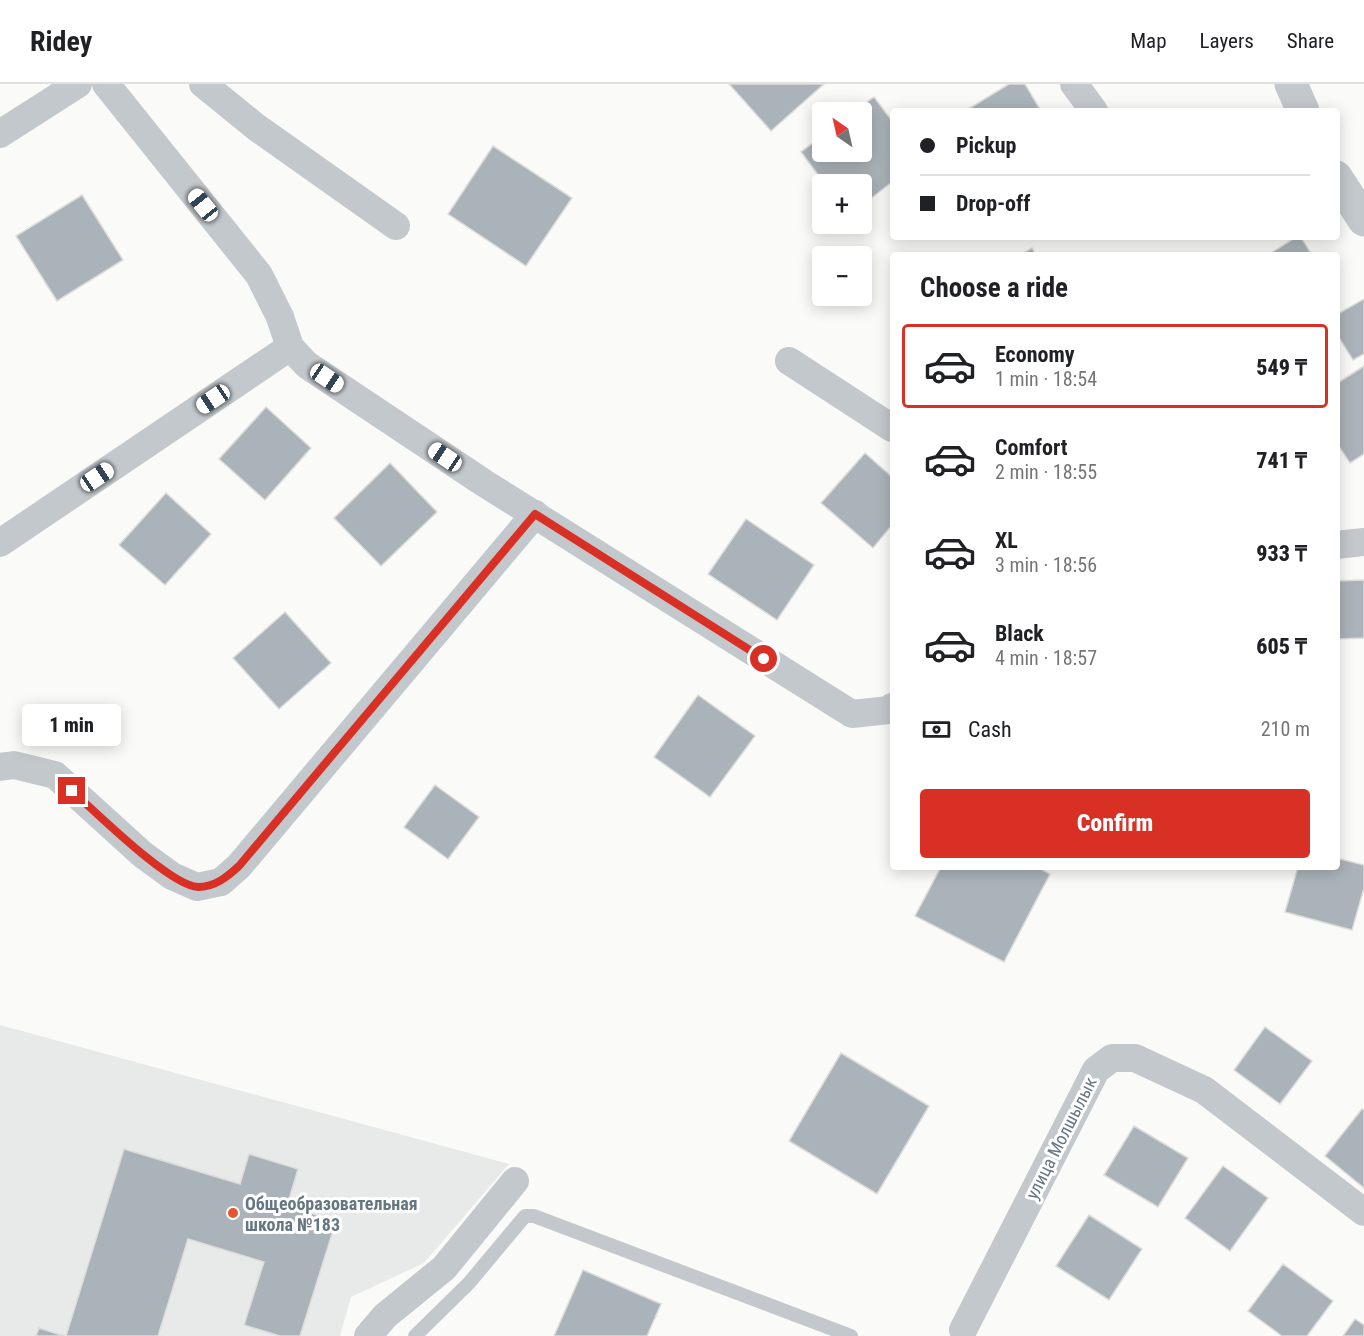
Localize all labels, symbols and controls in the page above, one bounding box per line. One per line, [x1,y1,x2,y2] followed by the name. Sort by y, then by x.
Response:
[30,25,92,58] text: Ridey
[1130,29,1167,53] text: Map
[1200,29,1254,53] text: Layers
[1287,29,1334,53] text: Share
[812,102,872,162] north arrow
[812,102,872,306] map controls
[956,133,1016,158] text: Pickup
[812,174,872,234] button: +
[185,185,221,225] car
[956,191,1030,216] text: Drop-off
[812,246,872,306] button: −
[920,272,1068,304] text: Choose a ride
[923,339,977,393] icon: car
[995,342,1075,367] text: Economy
[1256,355,1307,380] text: 549 ₸
[307,360,347,396] car
[995,367,1097,391] text: 1 min · 18:54
[193,381,233,417] car
[923,432,977,486] icon: car
[995,435,1068,460] text: Comfort
[425,439,465,475] car
[1256,448,1307,473] text: 741 ₸
[77,459,117,495] car
[995,460,1097,484] text: 2 min · 18:55
[923,525,977,579] icon: car
[995,528,1018,553] text: XL
[1256,541,1307,566] text: 933 ₸
[995,553,1097,577] text: 3 min · 18:56
[923,618,977,672] icon: car
[995,621,1044,646] text: Black
[1256,634,1307,659] text: 605 ₸
[750,645,777,672] route start
[995,646,1097,670] text: 4 min · 18:57
[22,704,122,746] callout: 1 min
[49,713,94,737] text: 1 min
[920,713,953,746] icon: cash
[968,717,1012,742] text: Cash
[1261,717,1310,741] text: 210 m
[58,777,85,804] route end
[920,789,1310,858] button: Confirm
[1021,1073,1101,1203] street label: улица Молшылык
[245,1193,418,1235] place label: Общеобразовательная школа №183
[226,1206,240,1220] marker: Общеобразовательная школа №183

